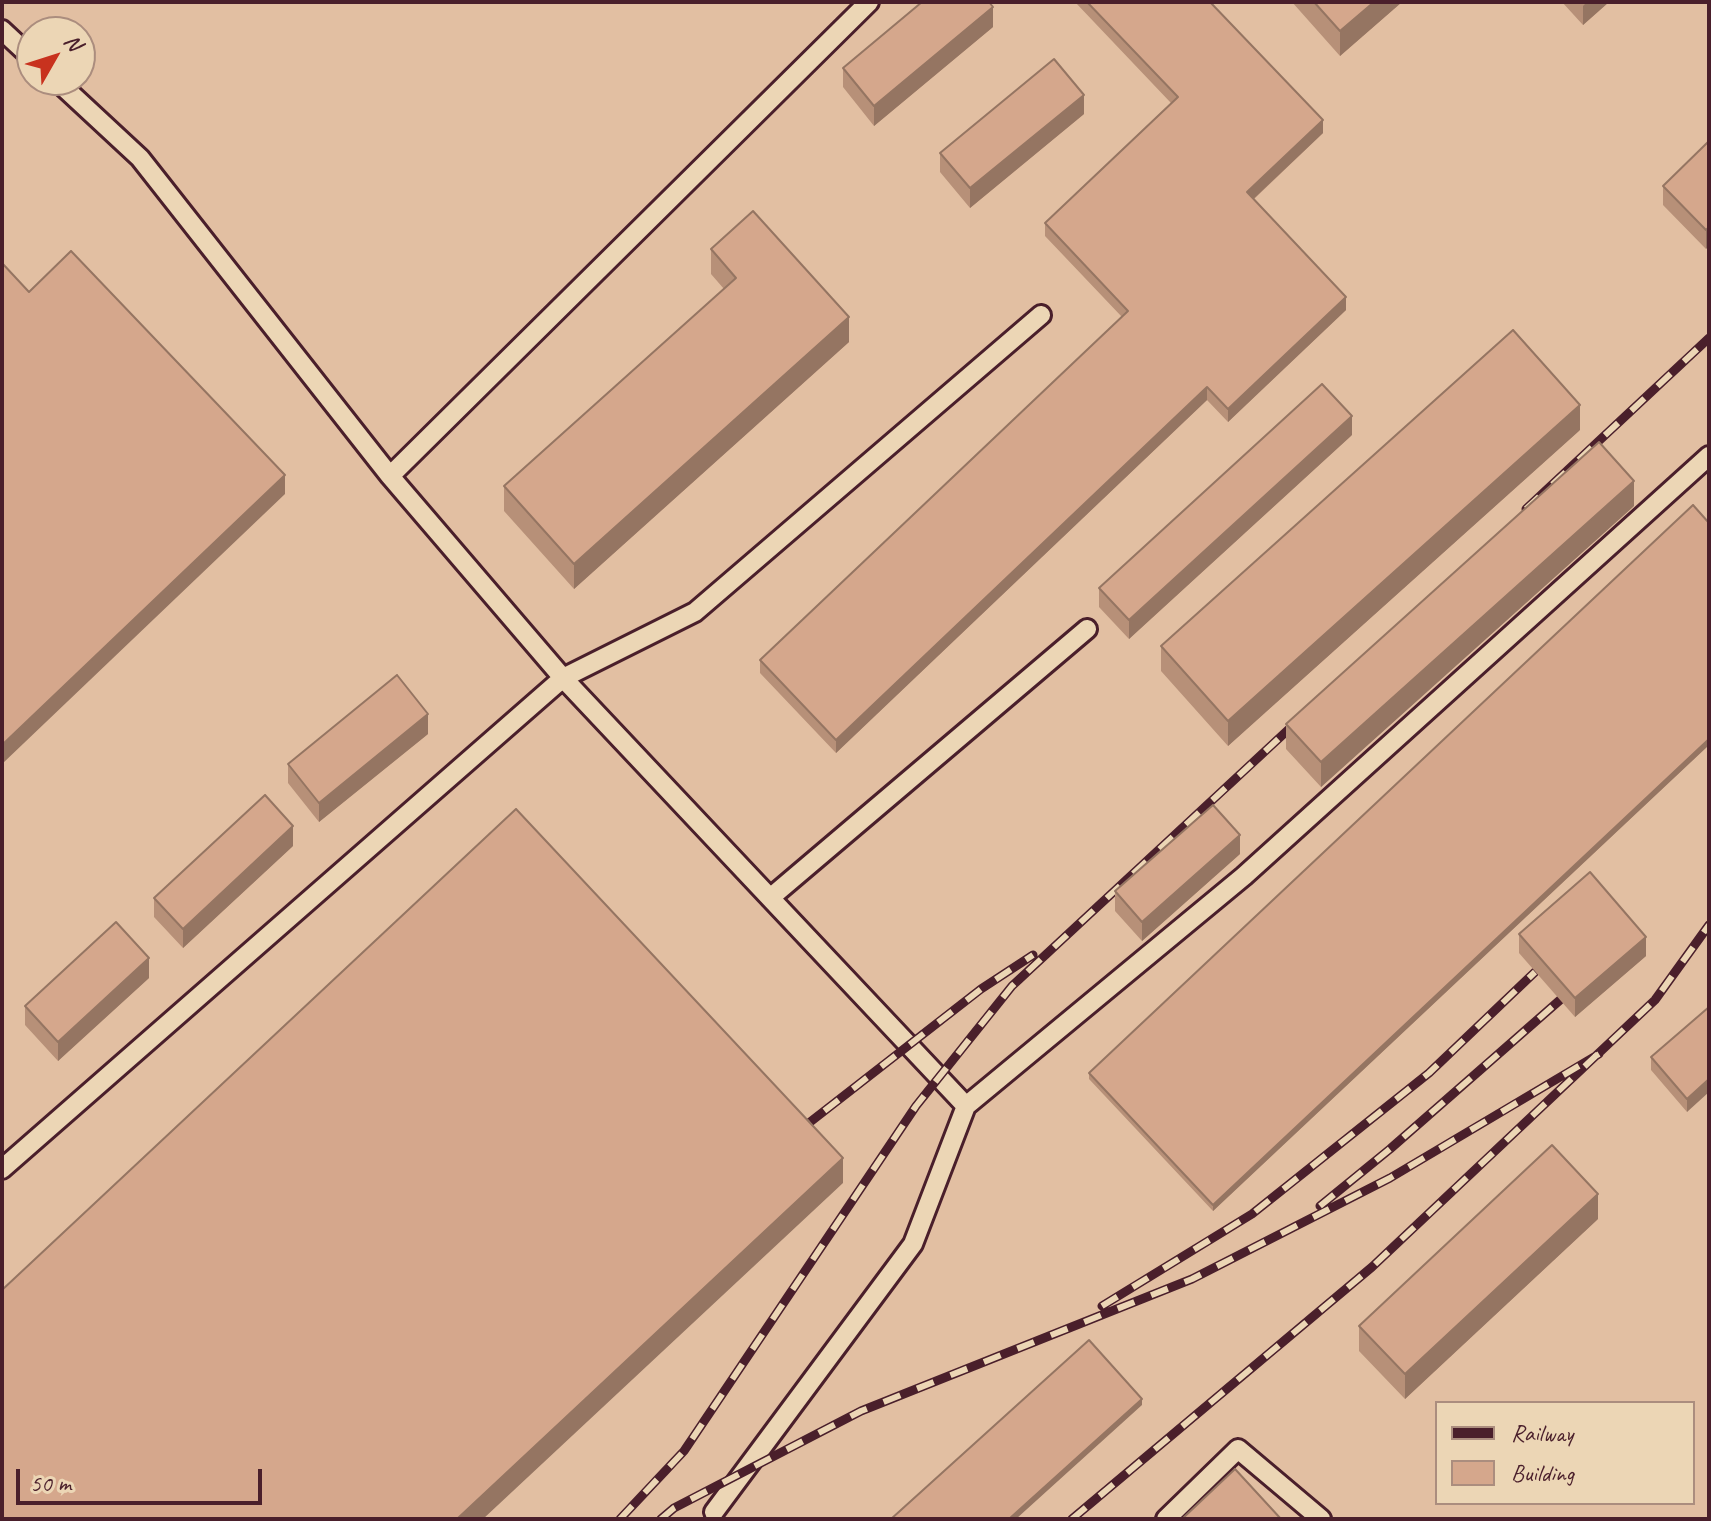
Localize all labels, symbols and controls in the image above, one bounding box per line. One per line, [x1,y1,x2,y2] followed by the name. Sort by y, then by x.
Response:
[16,16,96,96] north arrow
[58,28,88,56] text: N
[1435,1401,1695,1505] legend
[1511,1418,1573,1448] text: Railway
[20,1453,266,1503] scale bar
[1511,1458,1574,1488] text: Building
[30,1468,71,1498] text: 50 m

